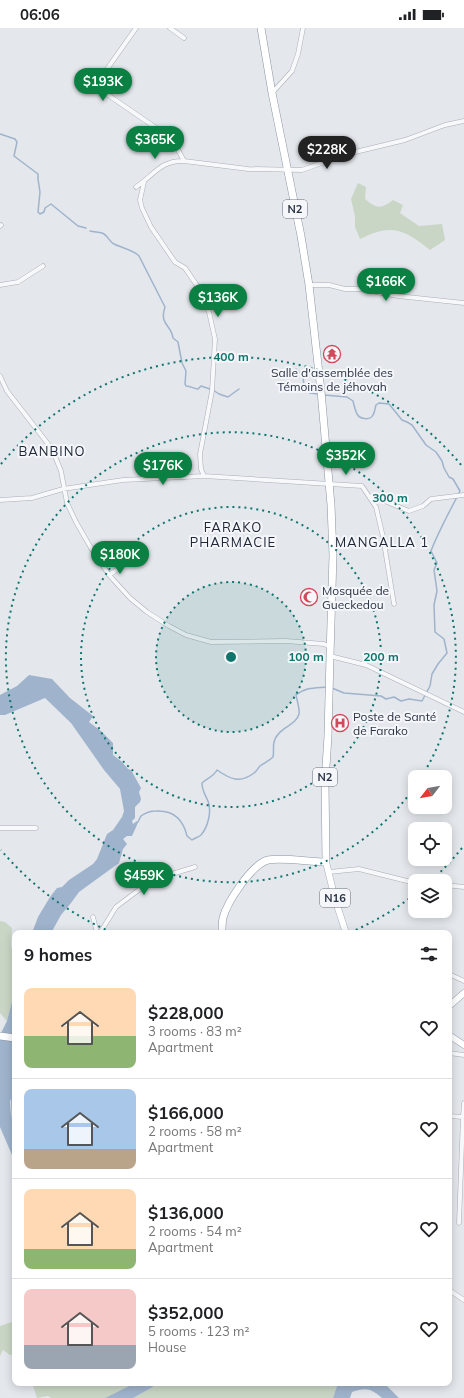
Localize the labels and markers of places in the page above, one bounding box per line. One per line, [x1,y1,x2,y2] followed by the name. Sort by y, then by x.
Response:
[75,68,131,102] pin: $193K
[127,126,183,160] pin: $365K
[299,136,355,170] pin: $228K
[358,268,414,302] pin: $166K
[190,284,246,318] pin: $136K
[322,344,342,364] temple icon: Salle d'assemblée des Témoins de jéhovah
[271,365,393,394] place label: Salle d'assemblée des Témoins de jéhovah
[318,442,374,476] pin: $352K
[135,452,191,486] pin: $176K
[92,541,148,575] pin: $180K
[322,583,389,612] place label: Mosquée de Gueckedou
[299,587,319,607] mosque icon: Mosquée de Gueckedou
[224,650,238,664] centre of rings
[353,709,436,738] place label: Poste de Santé de Farako
[330,713,350,733] hospital icon: Poste de Santé de Farako
[116,862,172,896] pin: $459K

